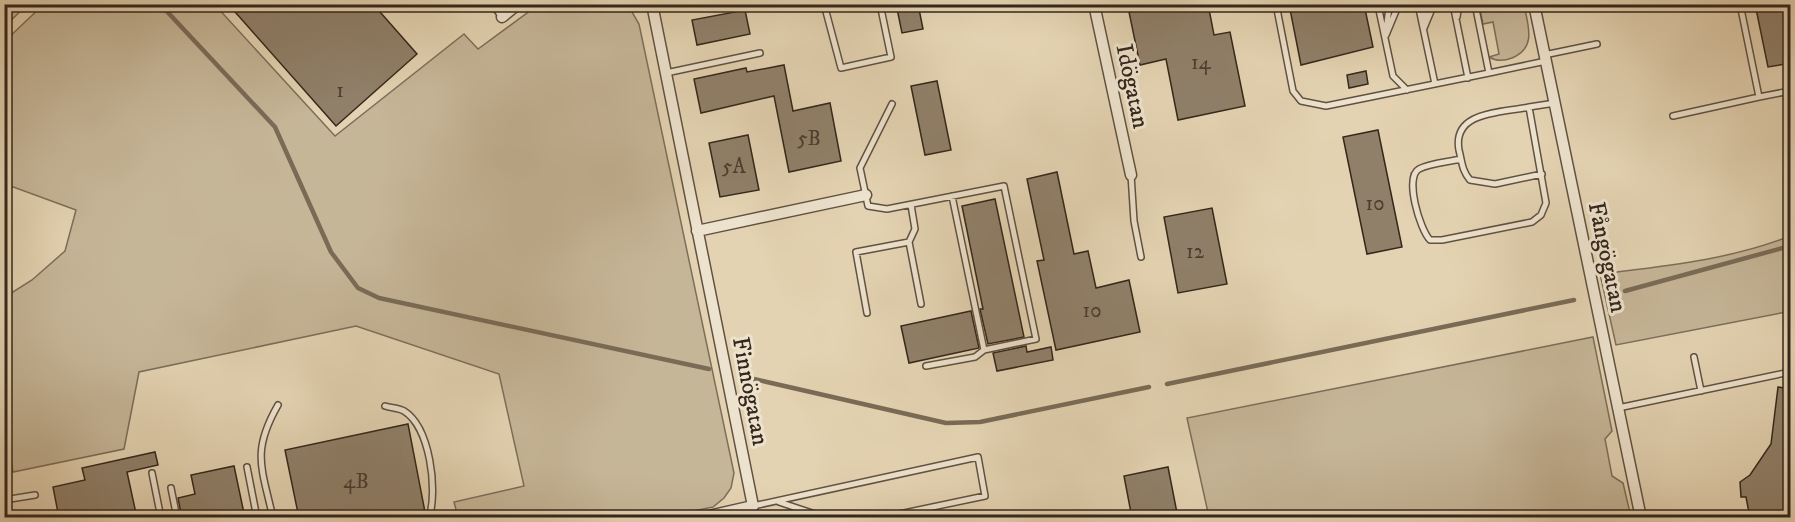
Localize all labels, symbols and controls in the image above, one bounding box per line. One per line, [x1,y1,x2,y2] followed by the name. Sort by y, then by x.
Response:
[1108,41,1156,132] street label: Idögatan
[1191,50,1212,76] house number: 14
[336,78,344,104] house number: 1
[797,126,821,152] house number: 5B
[722,154,747,180] house number: 5A
[1366,191,1384,217] house number: 10
[1581,199,1633,316] street label: Fångögatan
[1186,239,1205,265] house number: 12
[1083,298,1101,324] house number: 10
[725,334,775,448] street label: Finnögatan
[343,469,369,495] house number: 4B

